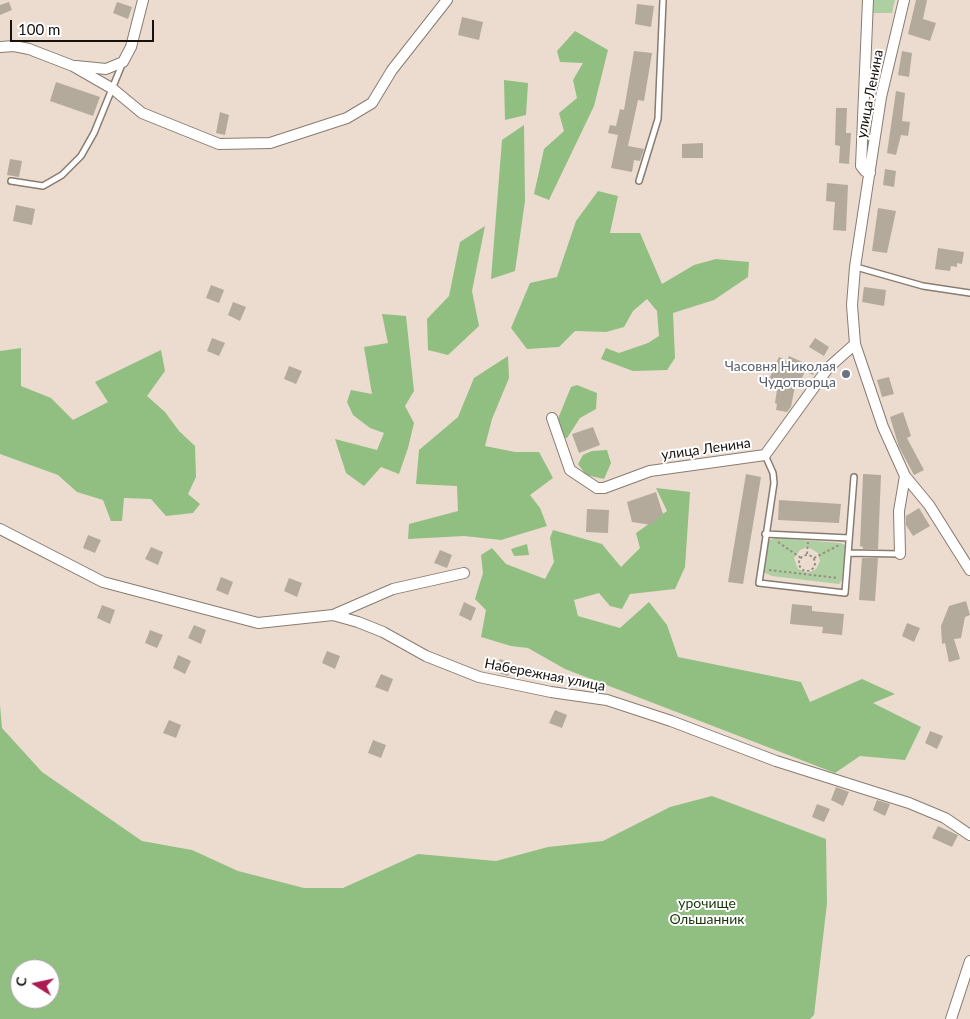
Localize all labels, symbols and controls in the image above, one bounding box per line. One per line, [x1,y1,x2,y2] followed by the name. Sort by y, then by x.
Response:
[12,10,156,42] scale bar
[18,20,60,38] text: 100 m
[853,48,887,140] street label: улица Ленина
[725,358,836,391] place label: Часовня Николая Чудотворца
[840,368,852,380] marker: Часовня Николая Чудотворца
[660,434,752,464] street label: улица Ленина
[483,655,607,695] street label: Набережная улица
[669,895,745,928] park label: урочище Ольшанник
[10,959,60,1009] north arrow
[12,975,30,988] text: С

